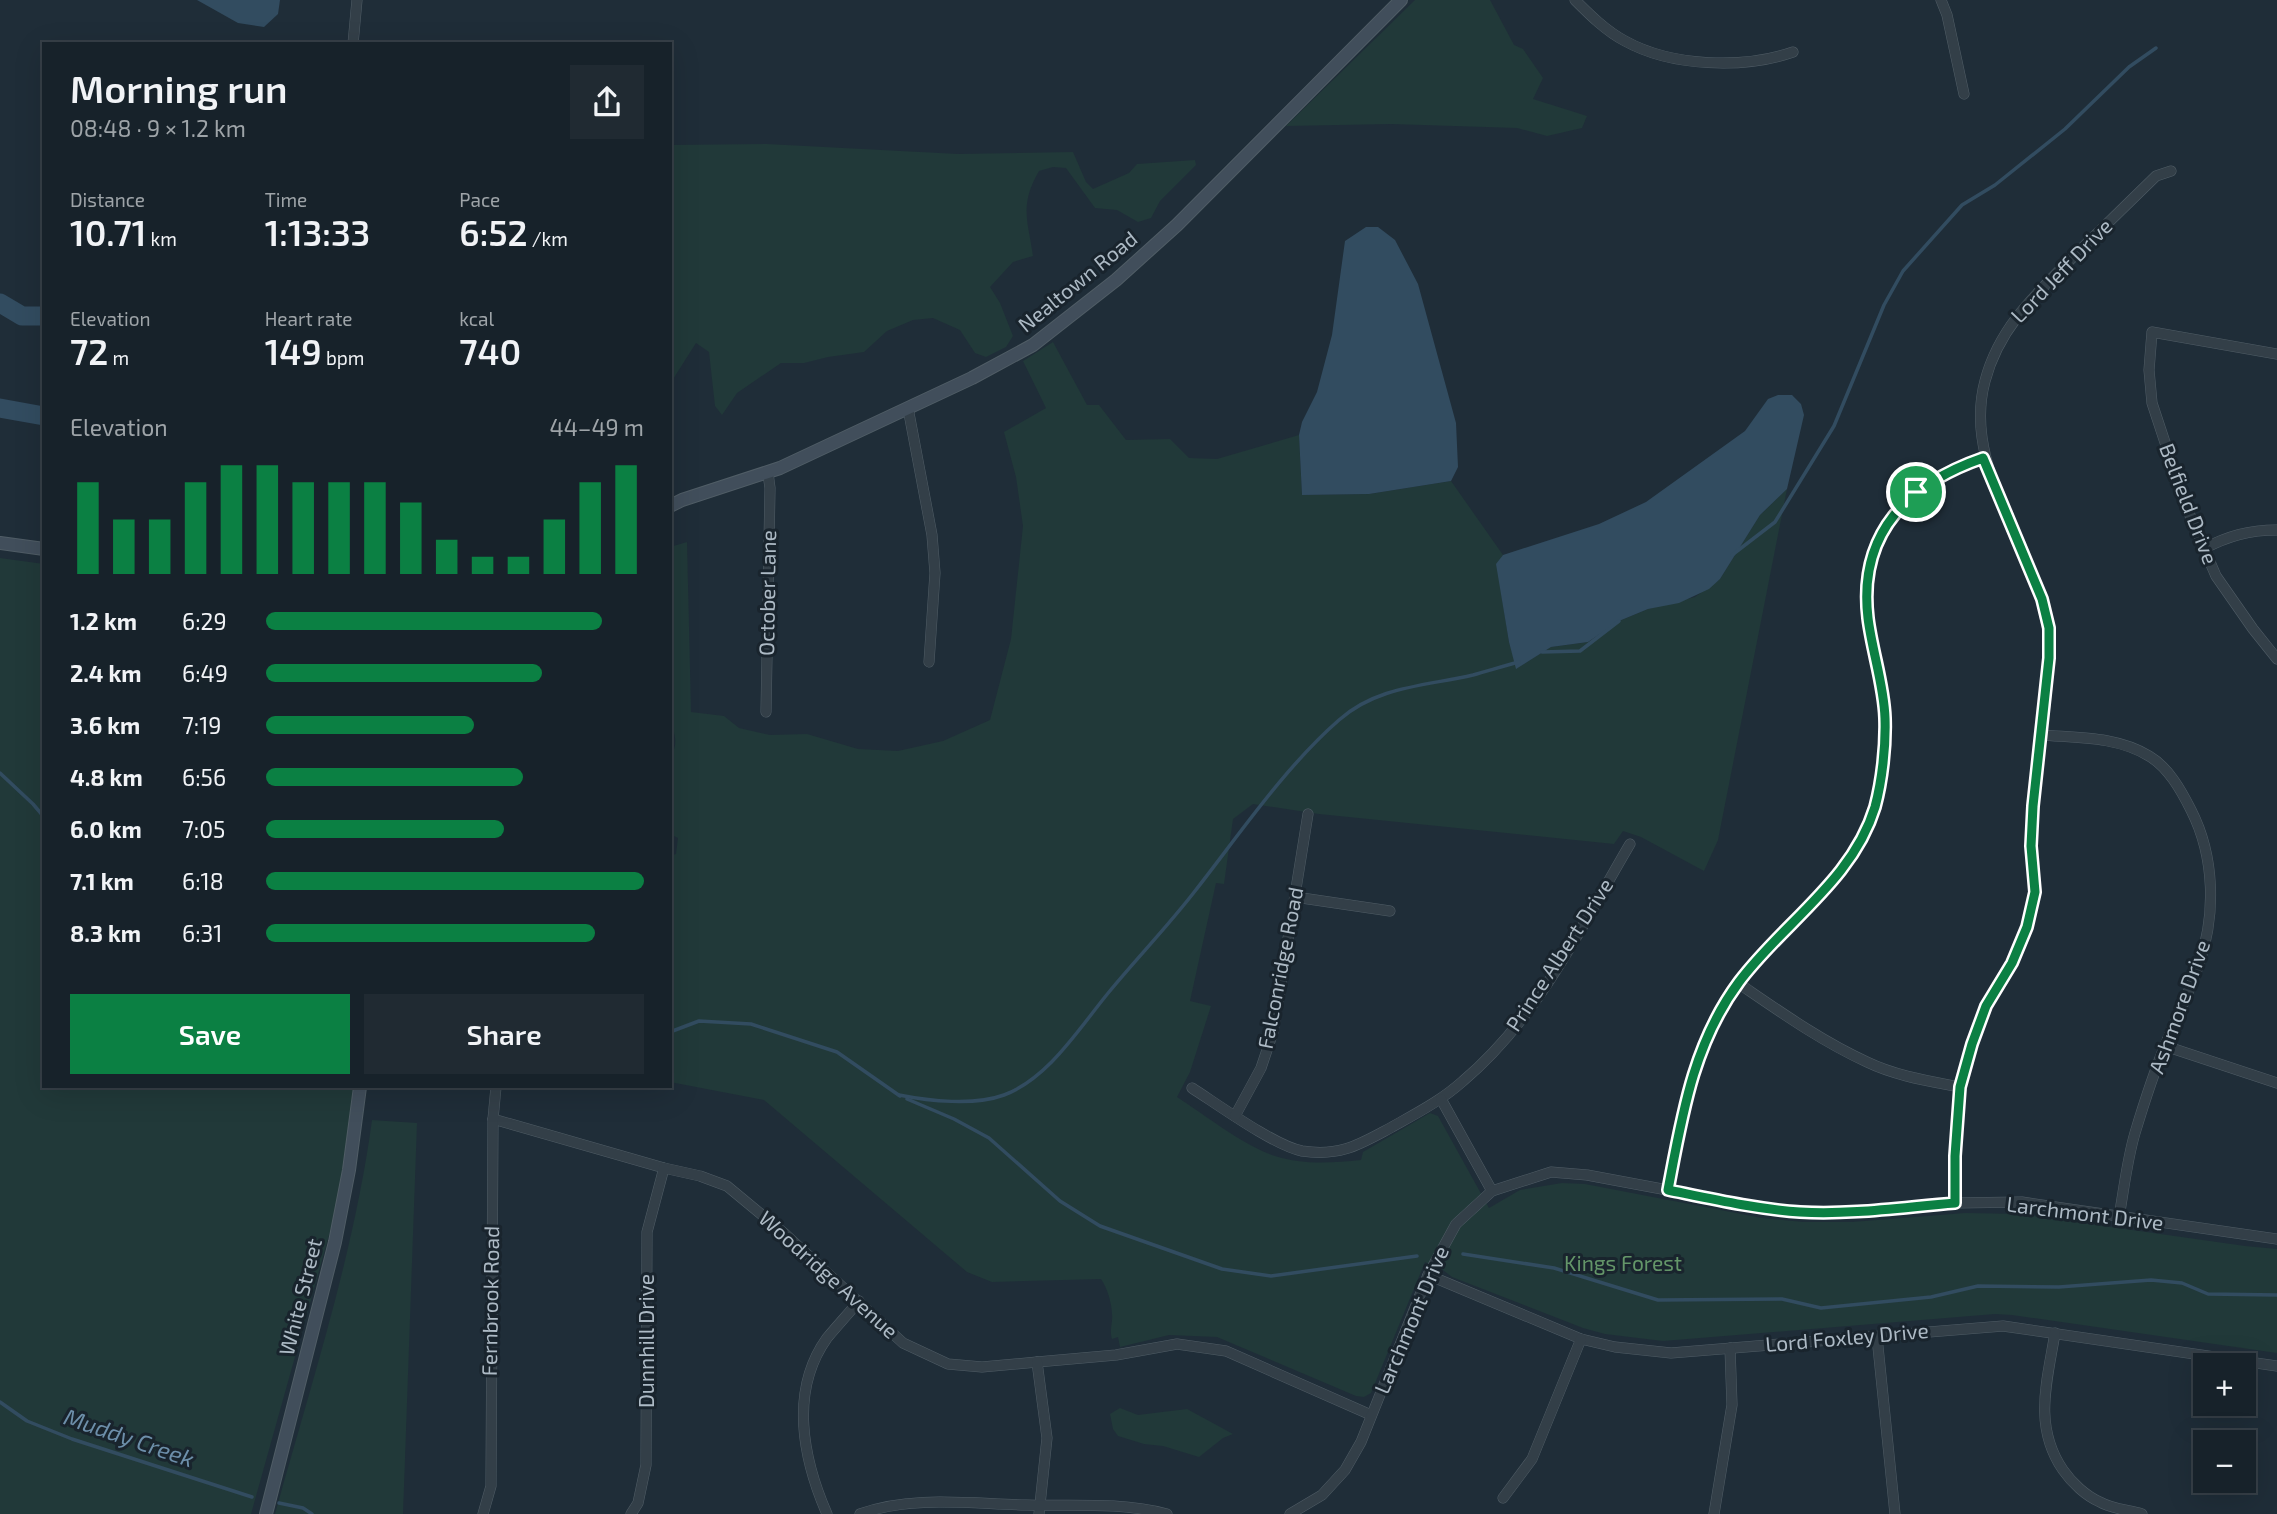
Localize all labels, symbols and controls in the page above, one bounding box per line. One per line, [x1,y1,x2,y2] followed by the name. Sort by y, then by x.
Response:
[70,65,288,111] text: Morning run
[570,65,644,139] button: share
[70,114,246,142] text: 08:48 · 9 × 1.2 km
[70,188,145,211] text: Distance
[265,188,307,211] text: Time
[459,188,500,211] text: Pace
[70,211,146,253] text: 10.71
[265,211,370,253] text: 1:13:33
[459,211,528,253] text: 6:52
[2005,213,2117,327] street label: Lord Jeff Drive
[1012,225,1142,337] street label: Nealtown Road
[146,227,177,250] text: km
[528,227,568,250] text: /km
[70,307,151,330] text: Elevation
[265,307,353,330] text: Heart rate
[459,307,494,330] text: kcal
[70,330,108,372] text: 72
[265,330,322,372] text: 149
[459,330,521,372] text: 740
[108,346,129,369] text: m
[322,346,364,369] text: bpm
[70,413,168,441] text: Elevation
[550,413,644,441] text: 44–49 m
[2155,440,2224,567] street label: Belfield Drive
[1886,462,1946,522] pin
[1897,473,1935,511] icon: arrive
[753,530,780,656] street label: October Lane
[70,607,137,635] text: 1.2 km
[182,607,227,635] text: 6:29
[70,659,142,687] text: 2.4 km
[182,659,228,687] text: 6:49
[70,711,140,739] text: 3.6 km
[182,711,222,739] text: 7:19
[70,763,143,791] text: 4.8 km
[182,763,226,791] text: 6:56
[70,815,142,843] text: 6.0 km
[182,815,225,843] text: 7:05
[70,867,134,895] text: 7.1 km
[182,867,224,895] text: 6:18
[1500,873,1618,1035] street label: Prince Albert Drive
[1252,885,1307,1051] street label: Falconridge Road
[70,919,141,947] text: 8.3 km
[182,919,223,947] text: 6:31
[2143,936,2214,1077] street label: Ashmore Drive
[70,994,350,1074] button: Save
[364,994,644,1074] button: Share
[2005,1190,2165,1235] street label: Larchmont Drive
[754,1205,904,1343] street label: Woodridge Avenue
[476,1226,503,1376] street label: Fernbrook Road
[273,1236,326,1358] street label: White Street
[1368,1242,1453,1397] street label: Larchmont Drive
[1564,1250,1682,1275] park label: Kings Forest
[633,1274,658,1408] street label: Dunnhill Drive
[1764,1317,1930,1356] street label: Lord Foxley Drive
[2193,1353,2256,1493] map controls
[2193,1353,2256,1416] button: +
[61,1402,198,1472] water label: Muddy Creek
[2193,1430,2256,1493] button: −

